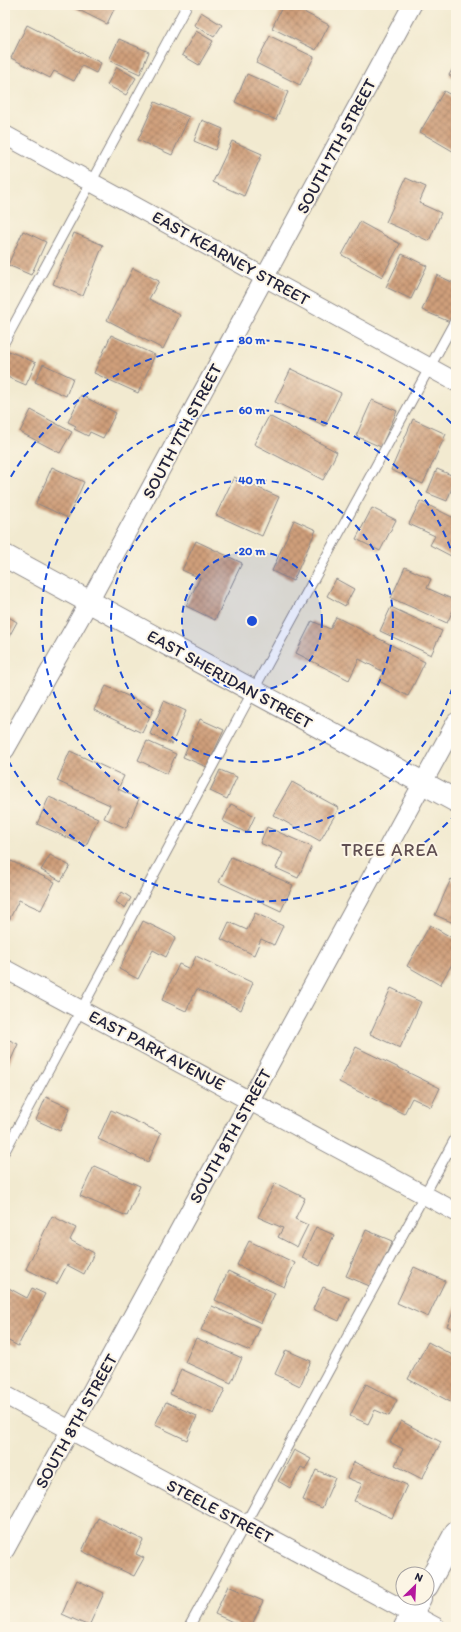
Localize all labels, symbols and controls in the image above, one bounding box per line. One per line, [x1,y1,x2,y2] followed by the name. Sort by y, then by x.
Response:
[292,75,380,217] street label: SOUTH 7TH STREET
[149,206,314,310] street label: EAST KEARNEY STREET
[239,333,266,347] text: 80 m
[138,360,226,502] street label: SOUTH 7TH STREET
[239,403,266,417] text: 60 m
[238,473,267,487] text: 40 m
[239,544,266,558] text: 20 m
[245,614,259,628] centre of rings
[144,625,317,733] street label: EAST SHERIDAN STREET
[341,839,439,861] district label: TREE AREA
[86,1006,228,1094] street label: EAST PARK AVENUE
[185,1065,276,1207] street label: SOUTH 8TH STREET
[31,1350,122,1492] street label: SOUTH 8TH STREET
[163,1475,277,1548] street label: STEELE STREET
[395,1566,435,1606] north arrow
[413,1570,425,1585] text: N

